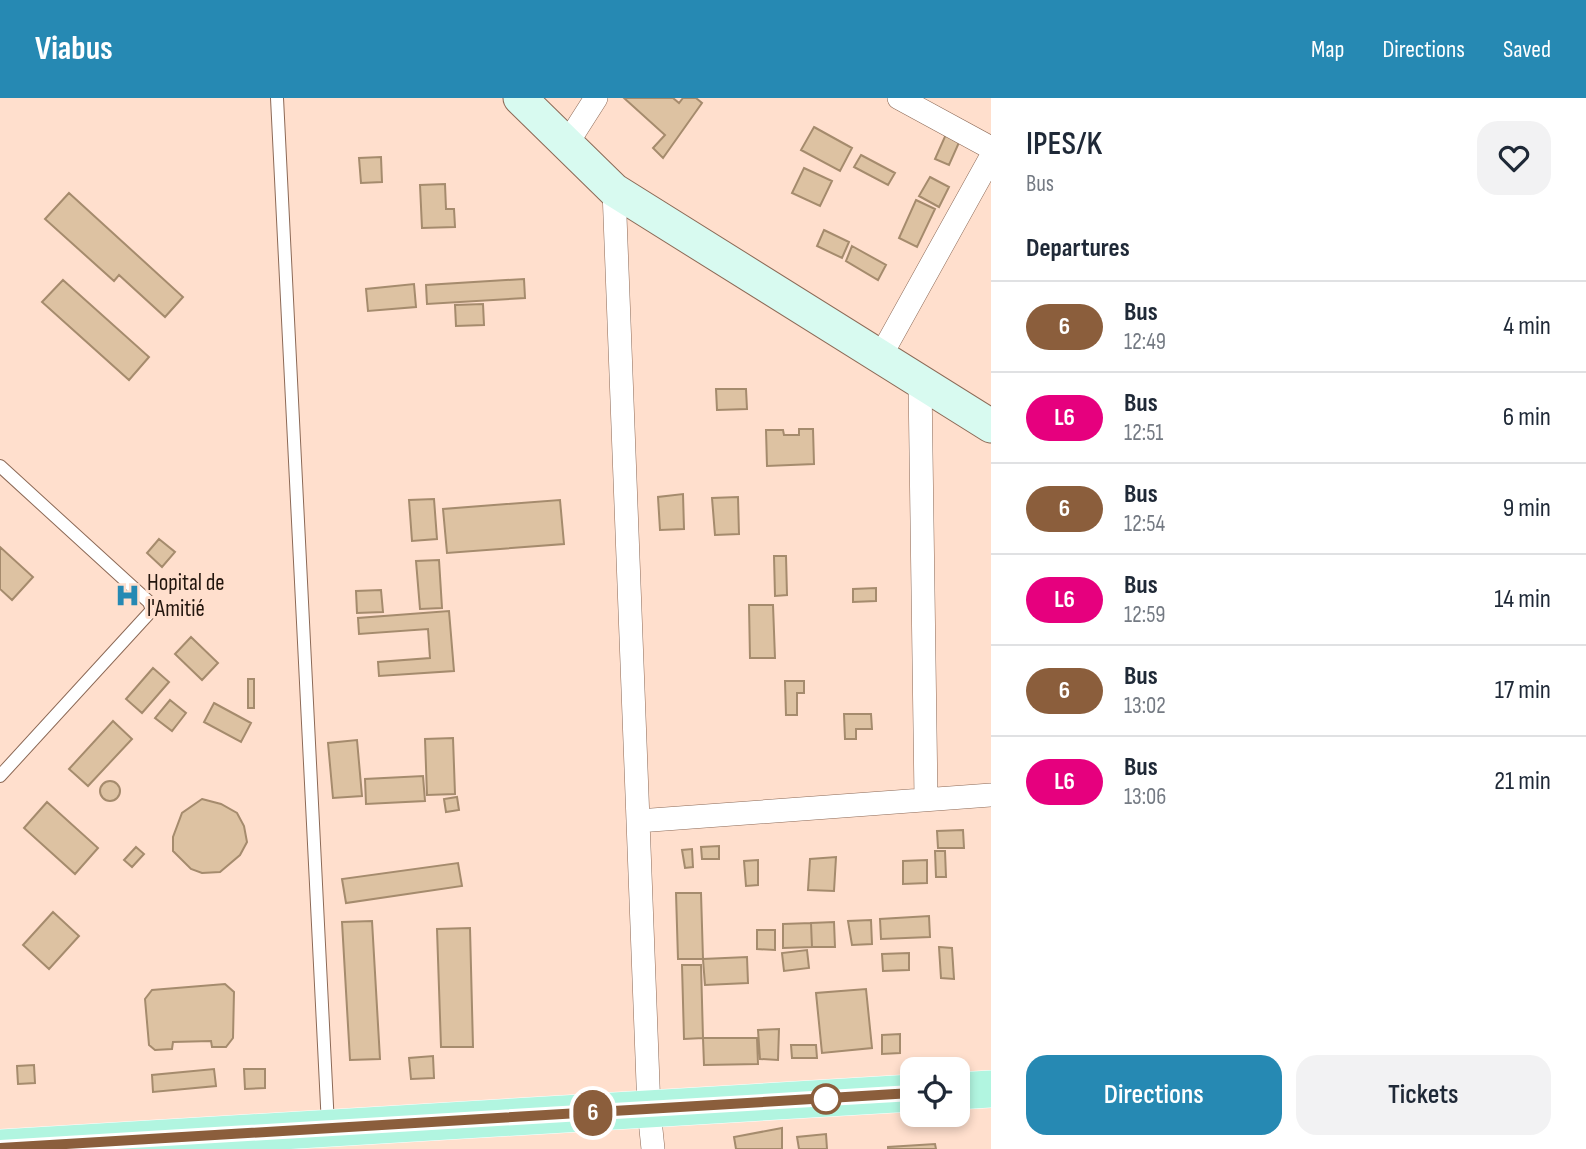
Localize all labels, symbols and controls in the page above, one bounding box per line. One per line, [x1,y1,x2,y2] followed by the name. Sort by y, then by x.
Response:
[35,29,113,69] text: Viabus
[1311,35,1344,64] text: Map
[1382,35,1465,64] text: Directions
[1503,35,1551,64] text: Saved
[1477,121,1551,195] button: heart
[1026,124,1102,164] text: IPES/K
[1026,170,1054,198] text: Bus
[1026,233,1130,264] text: Departures
[1124,297,1158,328] text: Bus
[1503,311,1551,342] text: 4 min
[1059,312,1070,341] text: 6
[1124,328,1166,356] text: 12:49
[1124,388,1158,419] text: Bus
[1503,402,1551,433] text: 6 min
[1054,403,1075,432] text: L6
[1124,419,1163,447] text: 12:51
[1124,479,1158,510] text: Bus
[1503,493,1551,524] text: 9 min
[1059,494,1070,523] text: 6
[1124,510,1165,538] text: 12:54
[147,569,225,623] place label: Hopital de l'Amitié
[1124,570,1158,601] text: Bus
[113,581,141,609] hospital icon: Hopital de l'Amitié
[1494,584,1551,615] text: 14 min
[1054,585,1075,614] text: L6
[1124,601,1166,629] text: 12:59
[1124,661,1158,692] text: Bus
[1495,675,1551,706] text: 17 min
[1059,676,1070,705] text: 6
[1124,692,1166,720] text: 13:02
[1124,752,1158,783] text: Bus
[1494,766,1551,797] text: 21 min
[1054,767,1075,796] text: L6
[1124,783,1166,811] text: 13:06
[1026,1055,1282,1135] button: Directions
[1296,1055,1551,1135] button: Tickets
[900,1057,970,1127] map controls
[900,1057,970,1127] button: locate
[811,1084,841,1114] unlabelled marker
[570,1090,616,1136] line badge: 6
[587,1098,599,1127] text: 6

